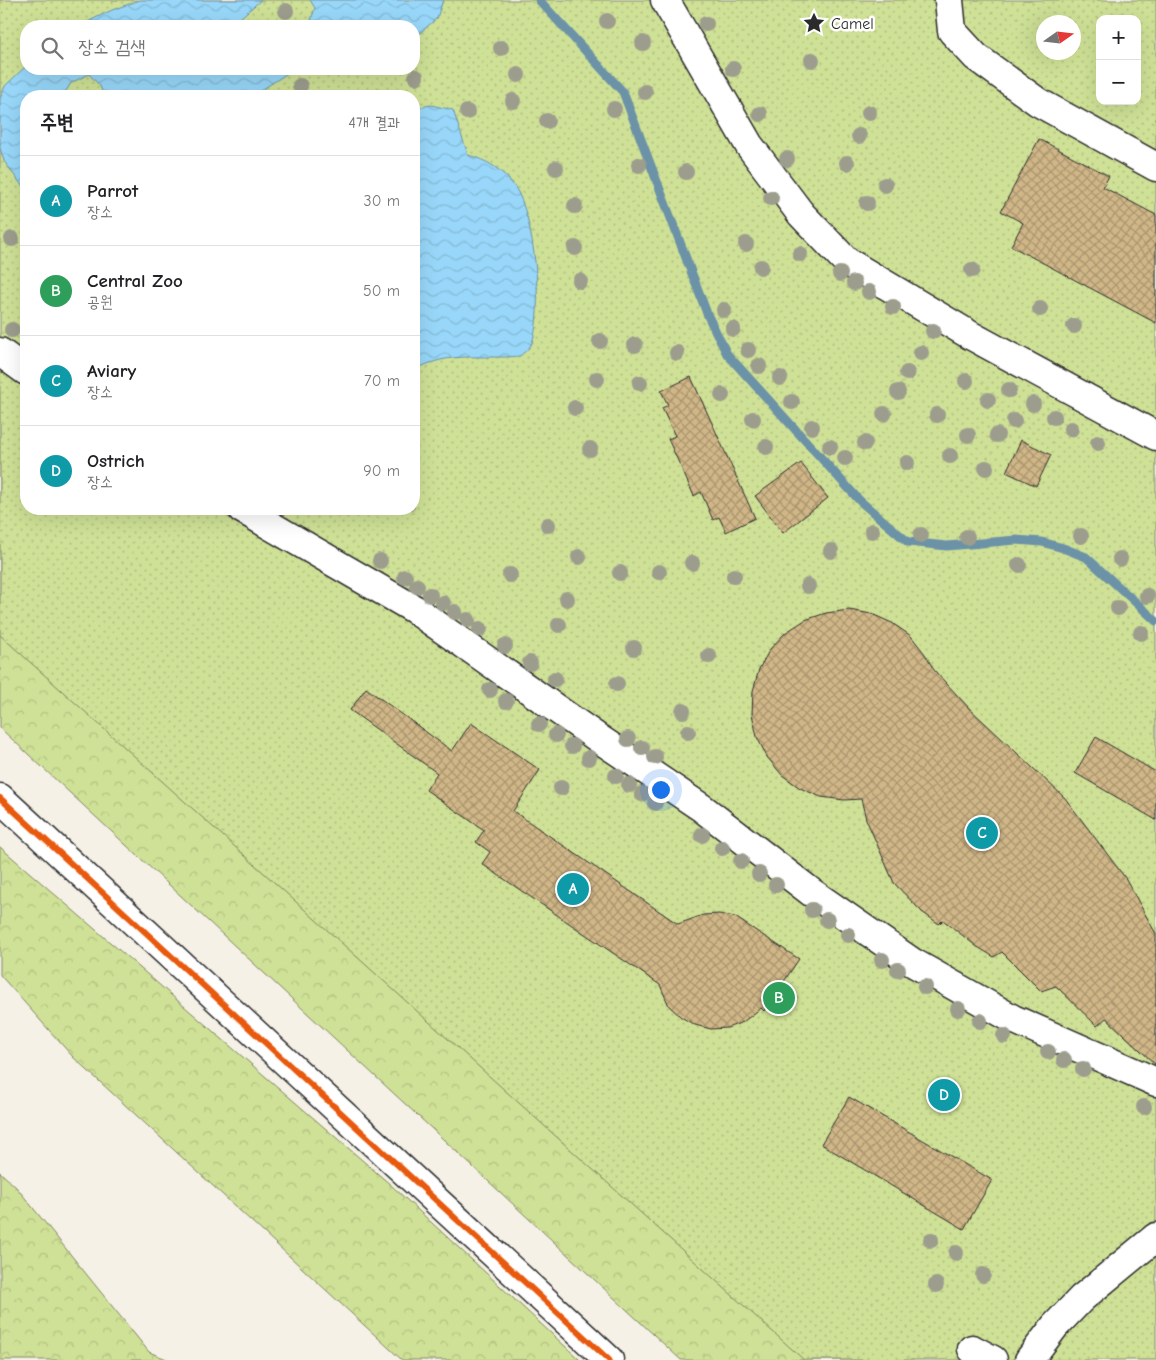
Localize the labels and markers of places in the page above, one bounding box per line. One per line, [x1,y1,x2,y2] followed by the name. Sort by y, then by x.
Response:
[801,10,827,36] place icon: Camel
[831,15,874,33] place label: Camel
[966,814,998,852] pin: C
[557,870,589,908] pin: A
[763,979,795,1017] pin: B
[928,1076,960,1114] pin: D

